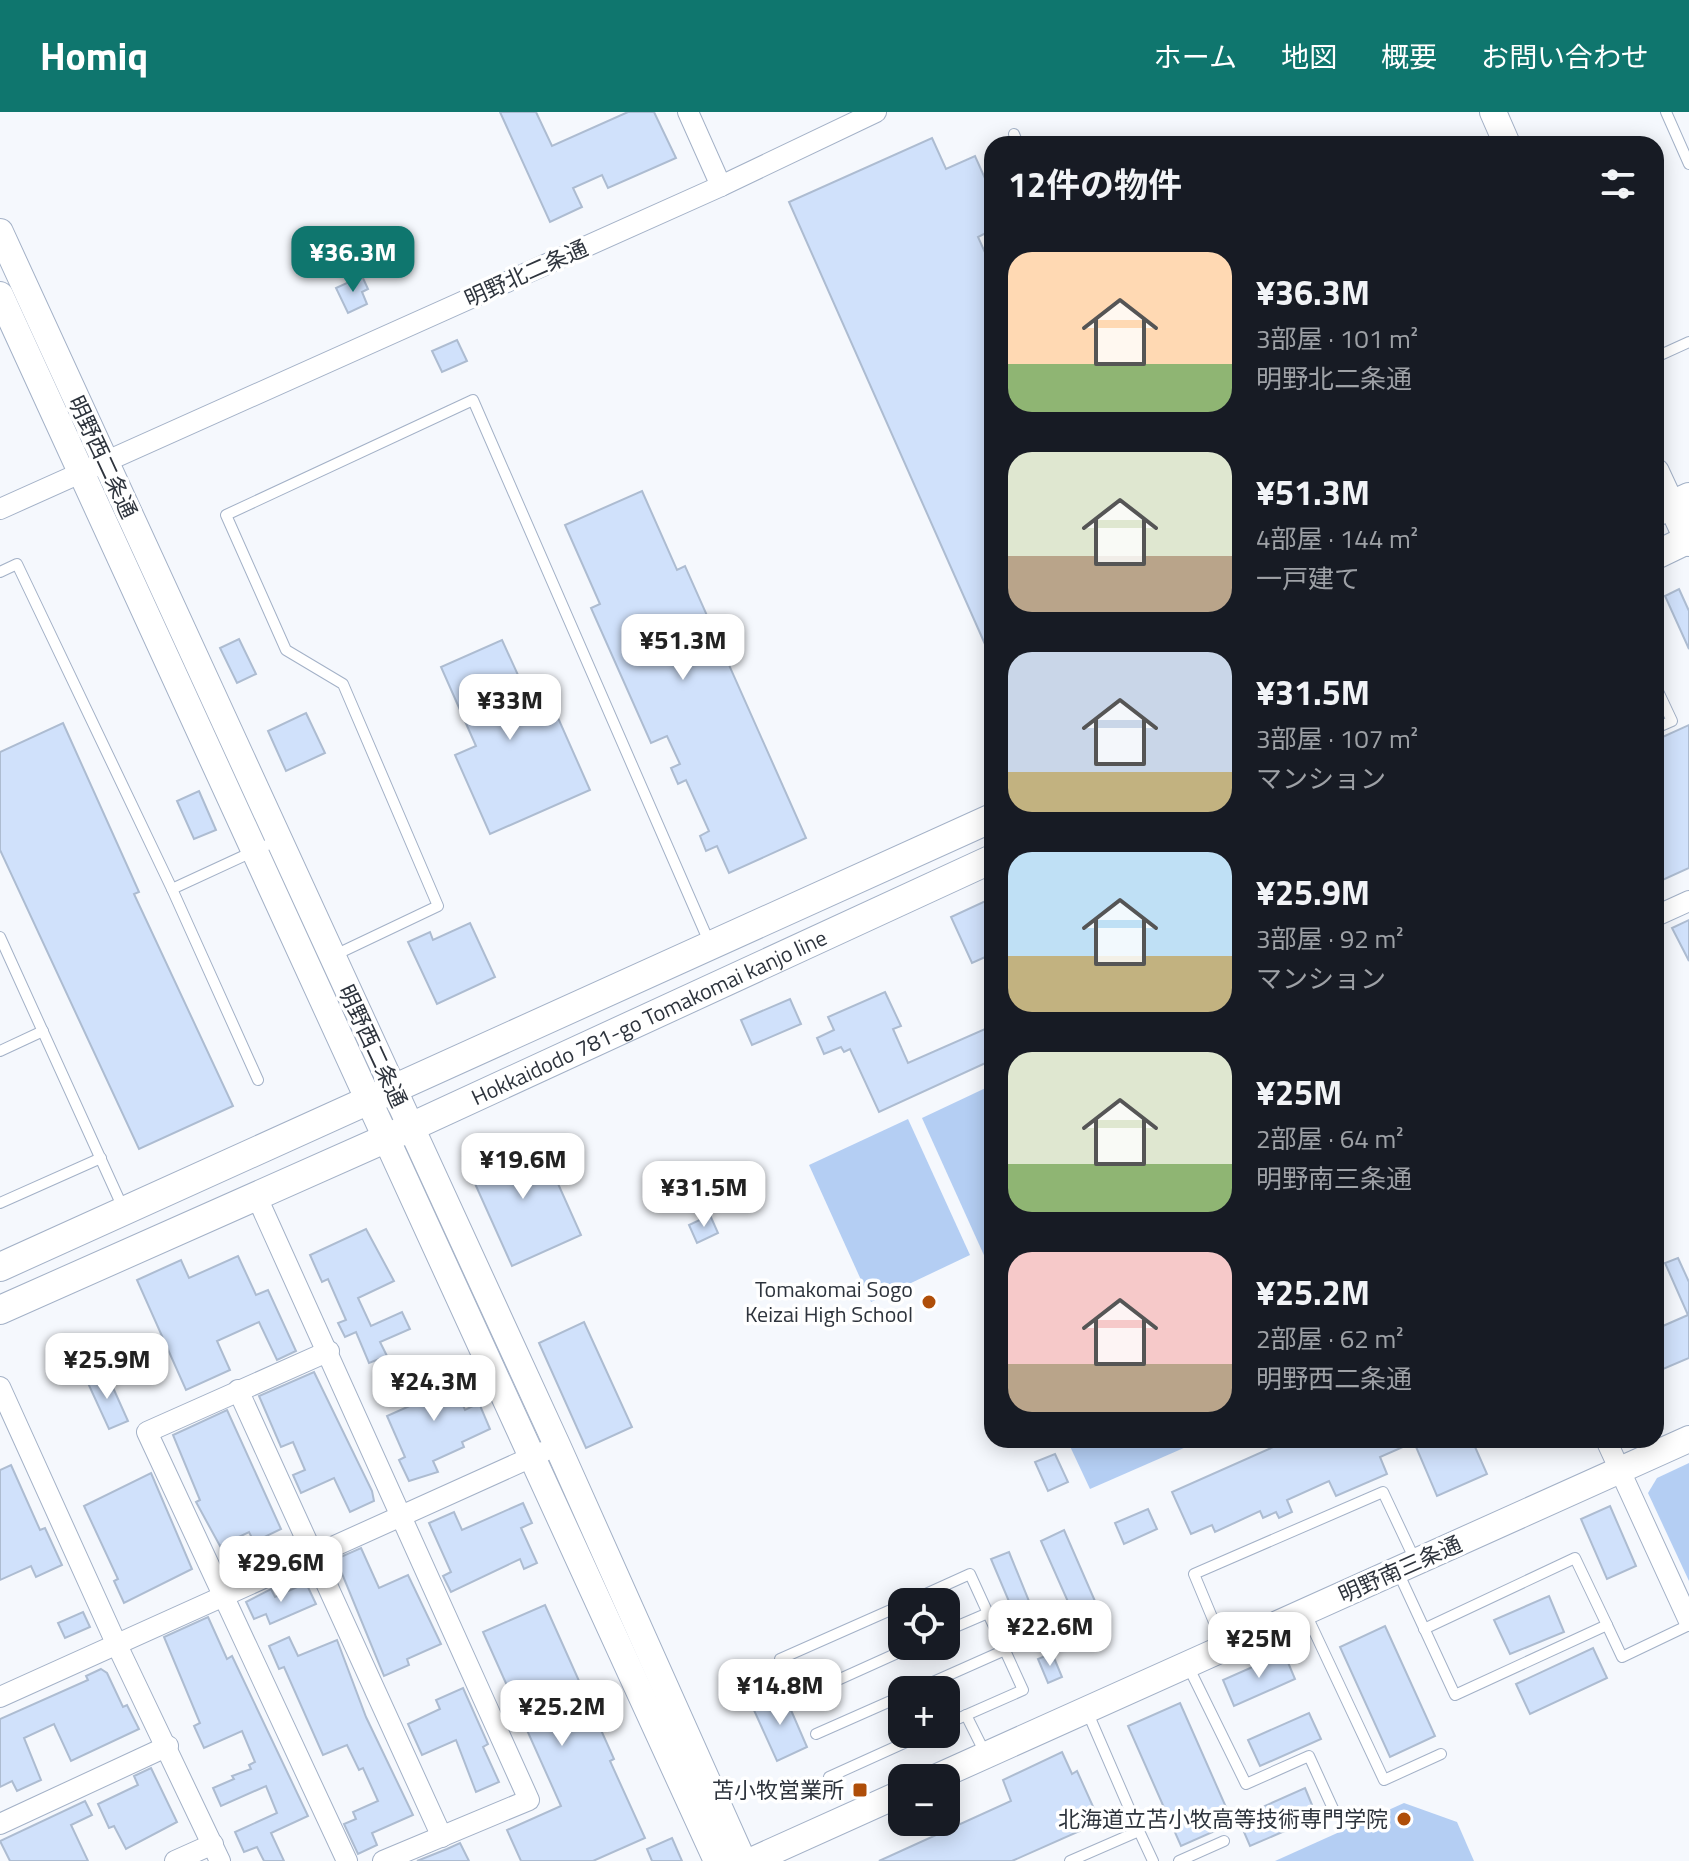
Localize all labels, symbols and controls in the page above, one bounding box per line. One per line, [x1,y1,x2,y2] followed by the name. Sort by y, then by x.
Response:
[40,27,148,85] text: Homiq
[1154,35,1237,78] text: ホーム
[1281,35,1337,78] text: 地図
[1381,35,1437,78] text: 概要
[1481,35,1649,78] text: お問い合わせ
[1008,158,1182,210] text: 12件の物件
[1596,162,1640,206] icon: filters
[288,226,418,294] pin: ¥36.3M
[459,231,593,315] street label: 明野北二条通
[309,232,397,271] text: ¥36.3M
[1256,266,1370,318] text: ¥36.3M
[1072,284,1168,380] icon: home
[1256,319,1418,358] text: 3部屋 · 101 m²
[1256,359,1412,398] text: 明野北二条通
[60,390,146,524] street label: 明野西二条通
[1256,466,1370,518] text: ¥51.3M
[1072,484,1168,580] icon: home
[1256,519,1418,558] text: 4部屋 · 144 m²
[1256,559,1360,598] text: 一戸建て
[618,614,748,682] pin: ¥51.3M
[639,620,727,659] text: ¥51.3M
[1256,666,1370,718] text: ¥31.5M
[463,674,557,742] pin: ¥33M
[477,680,543,719] text: ¥33M
[1072,684,1168,780] icon: home
[1256,719,1418,758] text: 3部屋 · 107 m²
[1256,759,1386,798] text: マンション
[1256,866,1370,918] text: ¥25.9M
[1072,884,1168,980] icon: home
[1256,919,1404,958] text: 3部屋 · 92 m²
[466,920,832,1114] street label: Hokkaidodo 781-go Tomakomai kanjo line
[1256,959,1386,998] text: マンション
[330,979,416,1113] street label: 明野西二条通
[1256,1066,1342,1118] text: ¥25M
[1072,1084,1168,1180] icon: home
[1256,1119,1404,1158] text: 2部屋 · 64 m²
[458,1133,588,1201] pin: ¥19.6M
[479,1139,567,1178] text: ¥19.6M
[1256,1159,1412,1198] text: 明野南三条通
[639,1161,769,1229] pin: ¥31.5M
[660,1167,748,1206] text: ¥31.5M
[1256,1266,1370,1318] text: ¥25.2M
[745,1272,913,1331] place label: Tomakomai Sogo Keizai High School
[1072,1284,1168,1380] icon: home
[920,1293,938,1311] marker: Tomakomai Sogo Keizai High School
[1256,1319,1404,1358] text: 2部屋 · 62 m²
[42,1333,172,1401] pin: ¥25.9M
[63,1339,151,1378] text: ¥25.9M
[369,1355,499,1423] pin: ¥24.3M
[1256,1359,1412,1398] text: 明野西二条通
[390,1361,478,1400] text: ¥24.3M
[1333,1527,1467,1611] street label: 明野南三条通
[216,1536,346,1604] pin: ¥29.6M
[237,1542,325,1581] text: ¥29.6M
[888,1588,960,1836] map controls
[888,1588,960,1660] button: locate
[985,1600,1115,1668] pin: ¥22.6M
[1006,1606,1094,1645] text: ¥22.6M
[1212,1612,1306,1680] pin: ¥25M
[1226,1618,1292,1657] text: ¥25M
[715,1659,845,1727] pin: ¥14.8M
[736,1665,824,1704] text: ¥14.8M
[888,1676,960,1748] button: +
[497,1680,627,1748] pin: ¥25.2M
[518,1686,606,1725] text: ¥25.2M
[888,1764,960,1836] button: −
[712,1773,844,1807] place label: 苫小牧営業所
[851,1781,869,1799] marker: 苫小牧営業所
[1058,1802,1388,1836] place label: 北海道立苫小牧高等技術専門学院
[1395,1810,1413,1828] marker: 北海道立苫小牧高等技術専門学院

